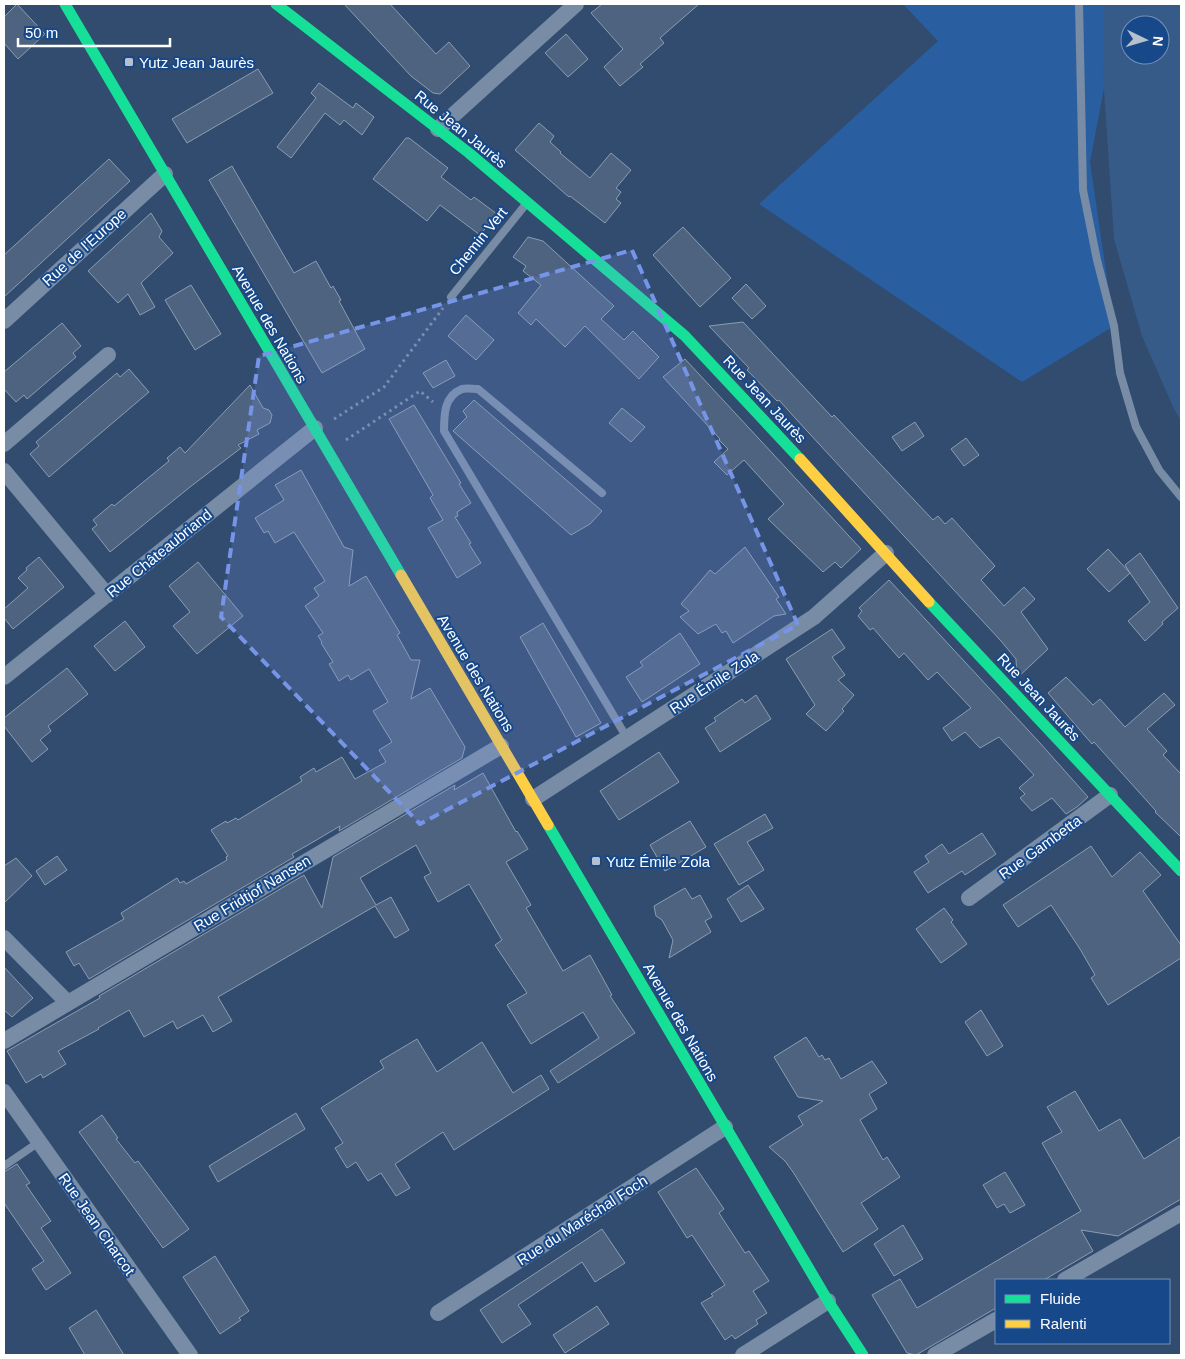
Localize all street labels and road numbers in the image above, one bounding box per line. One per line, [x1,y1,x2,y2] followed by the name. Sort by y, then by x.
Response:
[412,87,510,171] street label: Rue Jean Jaurès
[445,203,511,278] street label: Chemin Vert
[39,205,129,289] street label: Rue de l'Europe
[229,262,311,386] street label: Avenue des Nations
[720,352,810,446] street label: Rue Jean Jaurès
[103,505,215,601] street label: Rue Châteaubriand
[434,611,518,735] street label: Avenue des Nations
[666,647,762,717] street label: Rue Émile Zola
[994,650,1084,744] street label: Rue Jean Jaurès
[996,811,1085,883] street label: Rue Gambetta
[190,851,314,935] street label: Rue Fridtjof Nansen
[640,960,722,1084] street label: Avenue des Nations
[55,1170,139,1279] street label: Rue Jean Charcot
[514,1172,650,1268] street label: Rue du Maréchal Foch

